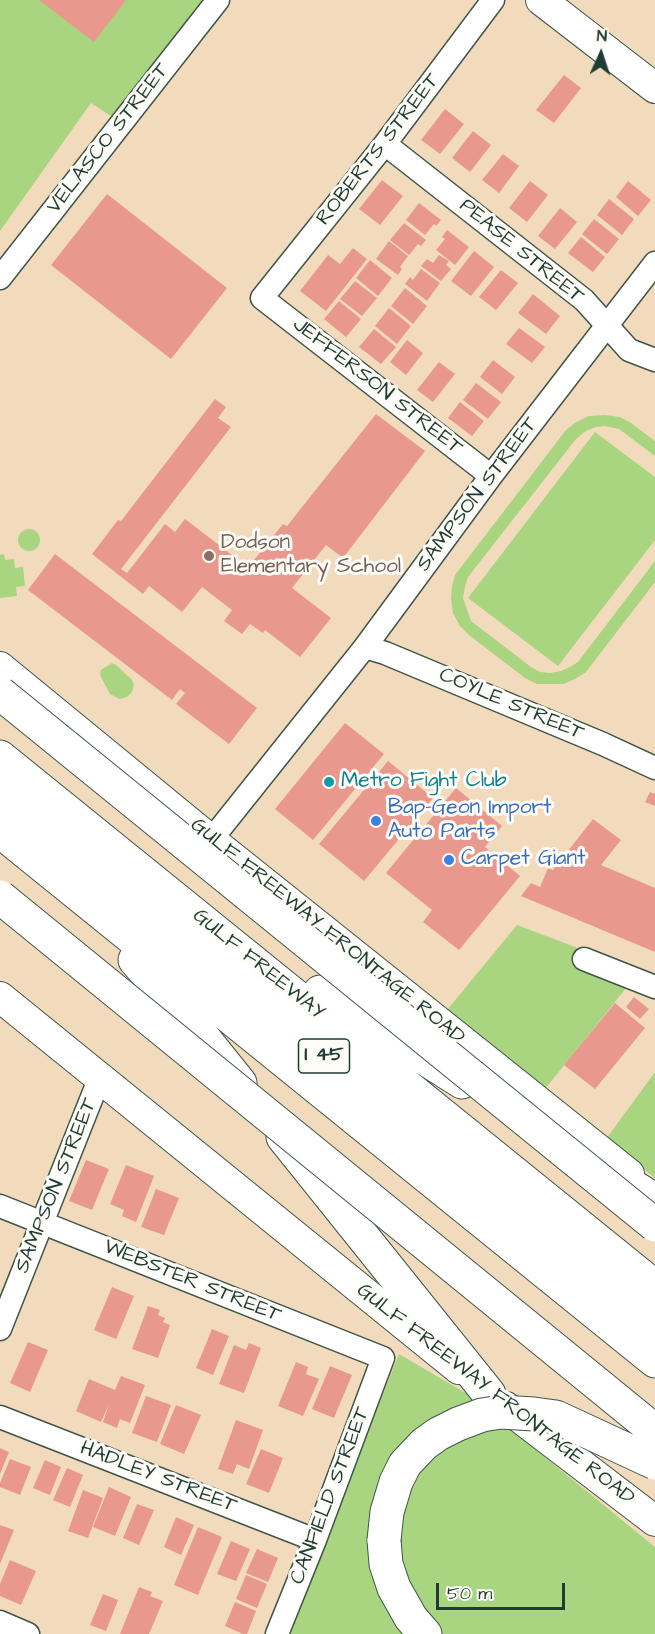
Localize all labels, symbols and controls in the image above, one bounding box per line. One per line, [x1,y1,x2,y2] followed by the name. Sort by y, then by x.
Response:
[571,24,631,84] north arrow
[596,25,608,47] text: N
[42,59,176,219] street label: VELASCO STREET
[312,69,446,231] street label: ROBERTS STREET
[454,194,588,310] street label: PEASE STREET
[287,313,467,461] street label: JEFFERSON STREET
[412,413,544,577] street label: SAMPSON STREET
[221,531,401,581] place label: Dodson Elementary School
[202,549,216,563] marker: Dodson Elementary School
[435,663,587,747] street label: COYLE STREET
[341,769,506,795] place label: Metro Fight Club
[322,775,336,789] marker: Metro Fight Club
[388,796,552,846] place label: Bap-Geon Import Auto Parts
[185,813,469,1051] street label: GULF FREEWAY FRONTAGE ROAD
[369,814,383,828] marker: Bap-Geon Import Auto Parts
[461,847,585,873] place label: Carpet Giant
[442,853,456,867] marker: Carpet Giant
[187,904,329,1026] street label: GULF FREEWAY
[298,1039,350,1073] road number: I 45
[10,1095,104,1277] street label: SAMPSON STREET
[100,1235,284,1329] street label: WEBSTER STREET
[351,1279,639,1511] street label: GULF FREEWAY FRONTAGE ROAD
[286,1404,376,1588] street label: CANFIELD STREET
[76,1437,240,1519] street label: HADLEY STREET
[439,1571,568,1609] scale bar
[447,1581,492,1606] text: 50 m

